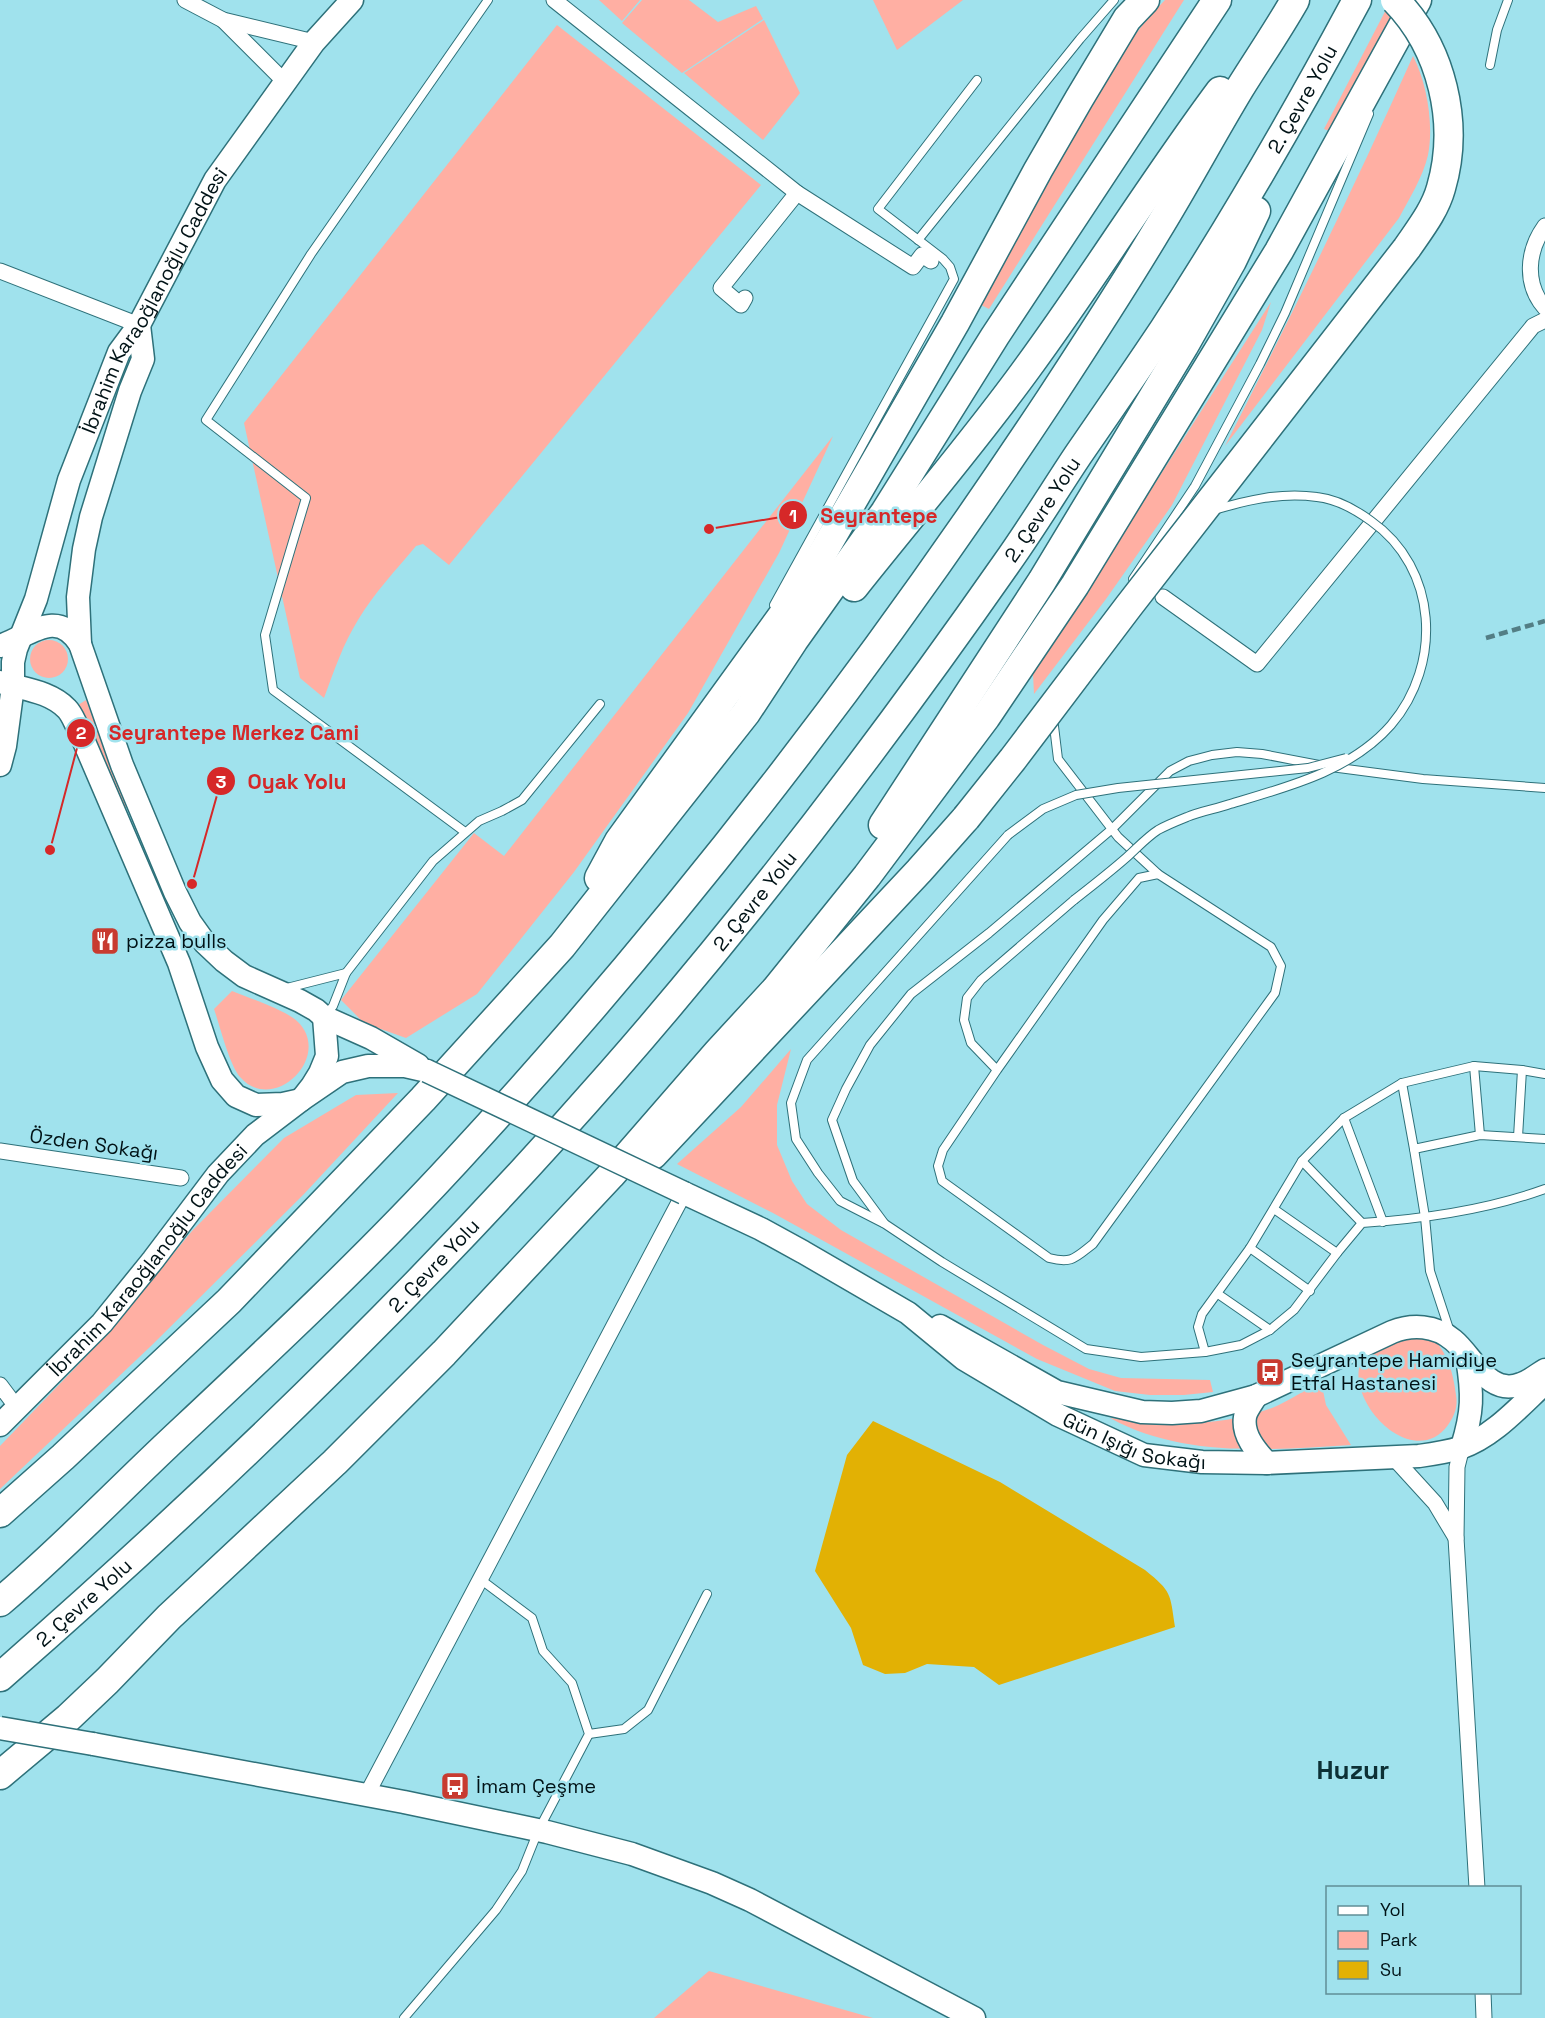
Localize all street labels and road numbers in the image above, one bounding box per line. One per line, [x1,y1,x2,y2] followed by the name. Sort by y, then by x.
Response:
[1261,40,1343,158] street label: 2. Çevre Yolu
[75,162,233,437] street label: İbrahim Karaoğlanoğlu Caddesi
[998,452,1086,567] street label: 2. Çevre Yolu
[707,846,803,956] street label: 2. Çevre Yolu
[28,1122,160,1166] street label: Özden Sokağı
[43,1138,253,1382] street label: İbrahim Karaoğlanoğlu Caddesi
[383,1213,485,1318] street label: 2. Çevre Yolu
[1059,1406,1206,1475] street label: Gün Işığı Sokağı
[30,1553,137,1653] street label: 2. Çevre Yolu

